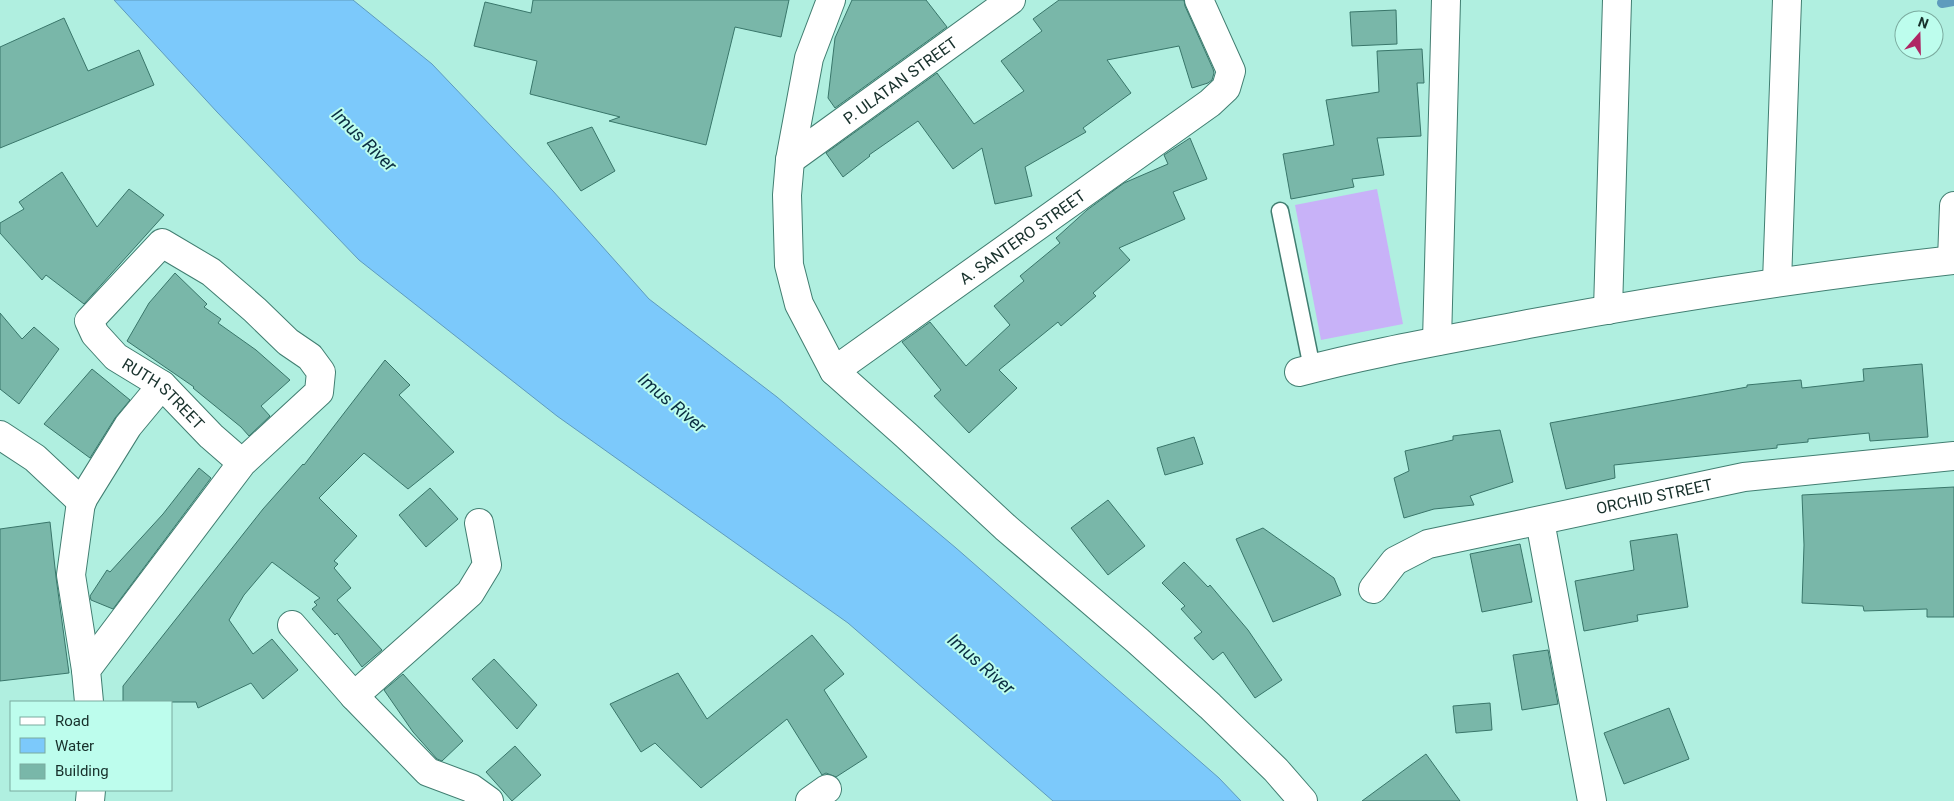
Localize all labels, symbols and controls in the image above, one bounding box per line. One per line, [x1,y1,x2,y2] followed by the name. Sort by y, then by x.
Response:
[1894,10,1944,60] north arrow
[1916,14,1931,32] text: N
[840,33,961,128] street label: P. ULATAN STREET
[328,104,402,176] water label: Imus River
[956,186,1089,289] street label: A. SANTERO STREET
[119,354,209,434] street label: RUTH STREET
[634,368,711,438] water label: Imus River
[1594,475,1715,518] street label: ORCHID STREET
[944,629,1020,699] water label: Imus River
[10,701,172,791] legend
[55,712,89,730] text: Road
[55,737,94,755] text: Water
[55,762,109,780] text: Building

